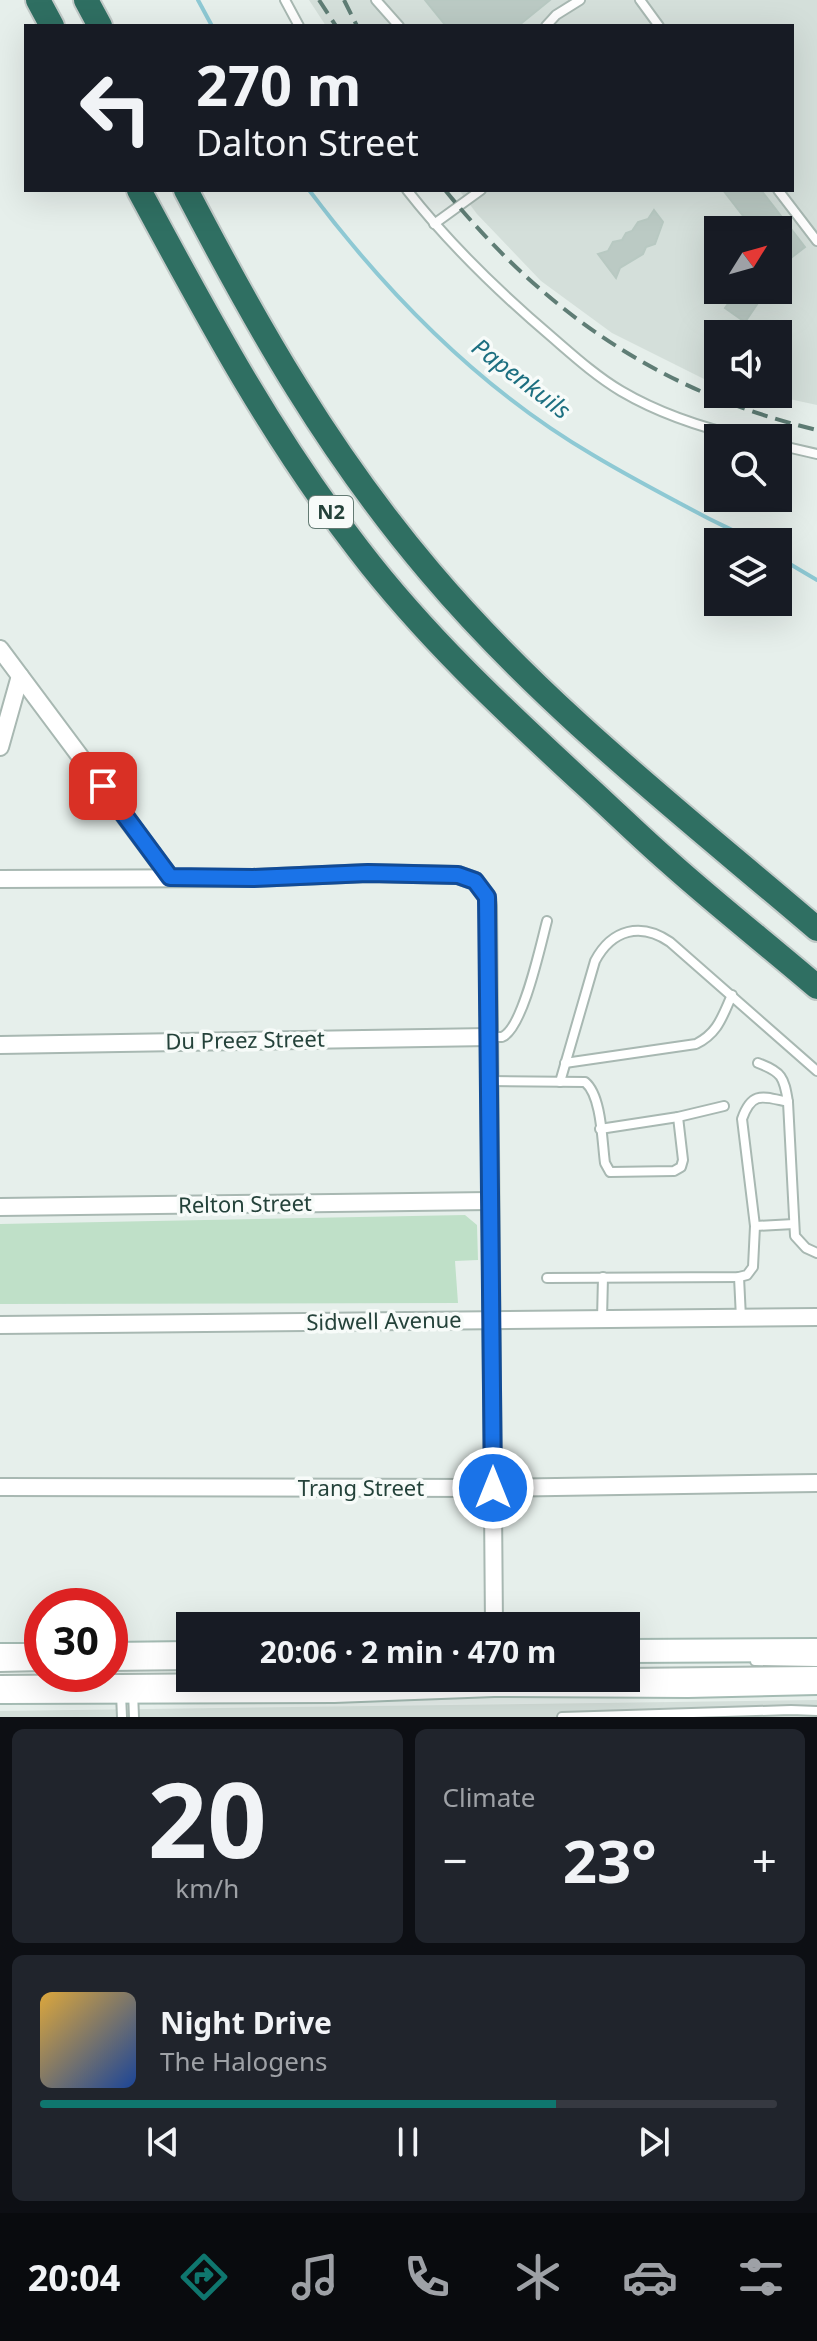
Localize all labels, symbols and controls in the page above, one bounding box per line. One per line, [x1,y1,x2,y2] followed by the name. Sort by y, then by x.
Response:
[196,46,361,122] text: 270 m
[64,56,168,160] icon: left
[196,118,419,167] text: Dalton Street
[704,216,792,304] north arrow
[704,216,792,616] map controls
[704,320,792,408] button: sound
[466,330,578,426] water label: Papenkuils
[704,424,792,512] button: search
[309,496,353,528] road number: N2
[704,528,792,616] button: layers
[69,752,137,820] pin
[81,764,125,808] icon: arrive
[165,1023,325,1055] street label: Du Preez Street
[178,1187,312,1219] street label: Relton Street
[306,1304,462,1336] street label: Sidwell Avenue
[451,1446,535,1530] position arrow
[298,1472,424,1502] street label: Trang Street
[24,1588,128,1692] speed limit sign: 30
[260,1631,556,1672] text: 20:06 · 2 min · 470 m
[148,1747,267,1888] text: 20
[443,1779,535,1815] text: Climate
[563,1819,657,1901] text: 23°
[443,1830,468,1890] text: −
[752,1830,777,1890] text: +
[175,1870,239,1906] text: km/h
[160,2002,332,2043] text: Night Drive
[160,2043,327,2079] text: The Halogens
[141,2120,185,2164] icon: previous
[386,2120,430,2164] icon: pause
[632,2120,676,2164] icon: next
[176,2249,232,2305] icon: directions
[287,2249,343,2305] icon: music
[399,2249,455,2305] icon: phone
[510,2249,566,2305] icon: climate
[622,2249,678,2305] icon: car
[733,2249,789,2305] icon: filters
[28,2253,120,2302] text: 20:04

